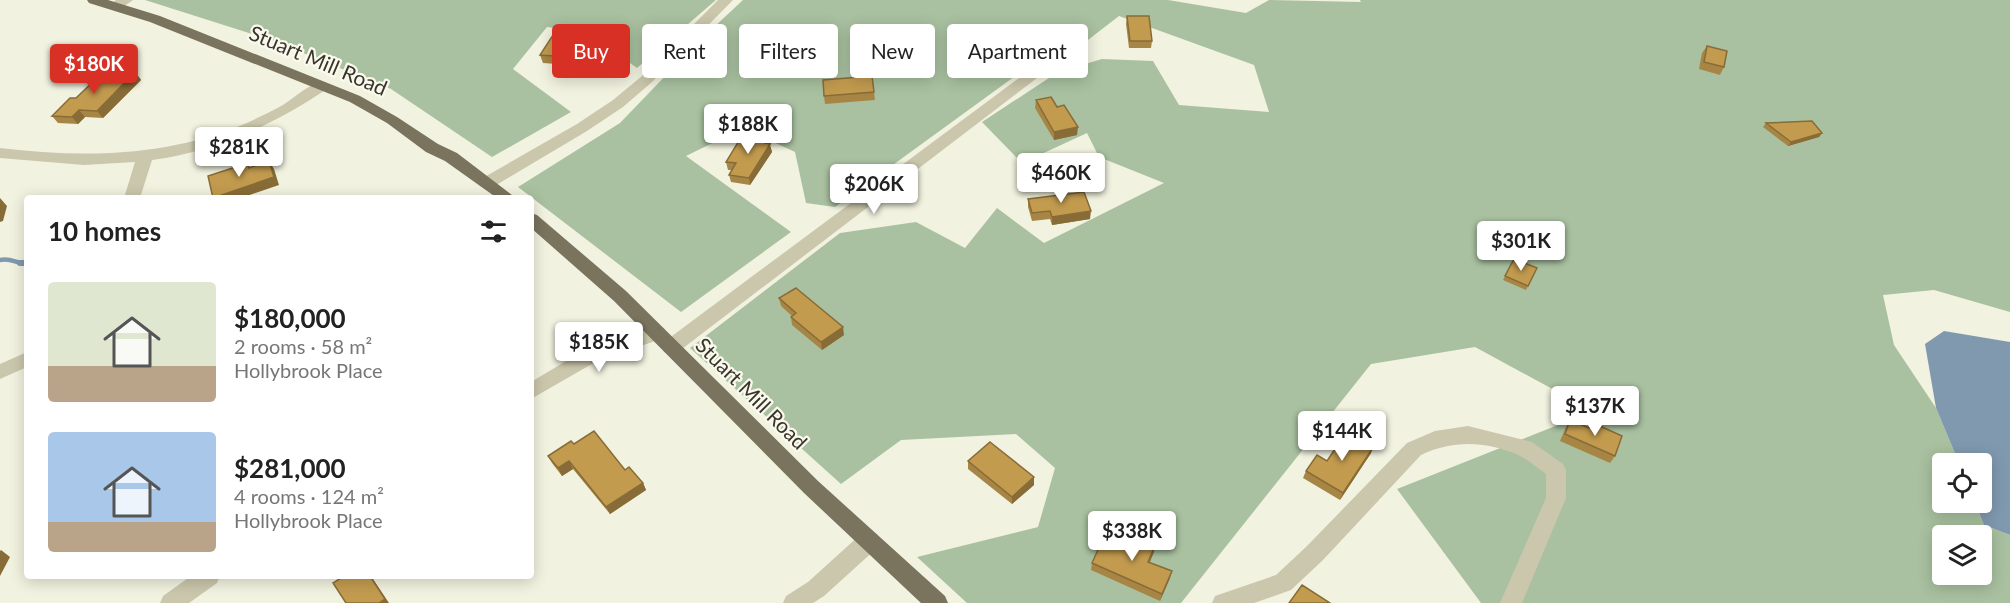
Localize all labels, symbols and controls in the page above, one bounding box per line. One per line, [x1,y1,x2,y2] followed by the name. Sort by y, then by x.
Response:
[246,19,391,100] street label: Stuart Mill Road
[552,24,630,78] chip: Buy
[642,24,727,78] chip: Rent
[739,24,838,78] chip: Filters
[850,24,935,78] chip: New
[947,24,1088,78] chip: Apartment
[52,44,136,95] pin: $180K
[64,51,124,75] text: $180K
[706,104,790,155] pin: $188K
[718,111,778,135] text: $188K
[197,127,281,178] pin: $281K
[209,134,269,158] text: $281K
[1019,153,1103,204] pin: $460K
[1031,160,1091,184] text: $460K
[832,164,916,215] pin: $206K
[844,171,904,195] text: $206K
[48,215,161,247] text: 10 homes
[477,215,510,248] icon: filters
[1479,221,1563,272] pin: $301K
[1491,228,1551,252] text: $301K
[234,302,346,334] text: $180,000
[96,306,168,378] icon: home
[557,322,641,373] pin: $185K
[569,329,629,353] text: $185K
[691,332,813,454] street label: Stuart Mill Road
[234,334,372,358] text: 2 rooms · 58 m²
[234,358,383,382] text: Hollybrook Place
[1553,386,1637,437] pin: $137K
[1565,393,1625,417] text: $137K
[1300,411,1384,462] pin: $144K
[1312,418,1372,442] text: $144K
[234,452,346,484] text: $281,000
[1932,453,1992,585] map controls
[1932,453,1992,513] button: locate
[96,456,168,528] icon: home
[234,484,384,508] text: 4 rooms · 124 m²
[234,508,383,532] text: Hollybrook Place
[1090,511,1174,562] pin: $338K
[1102,518,1162,542] text: $338K
[1932,525,1992,585] button: layers

